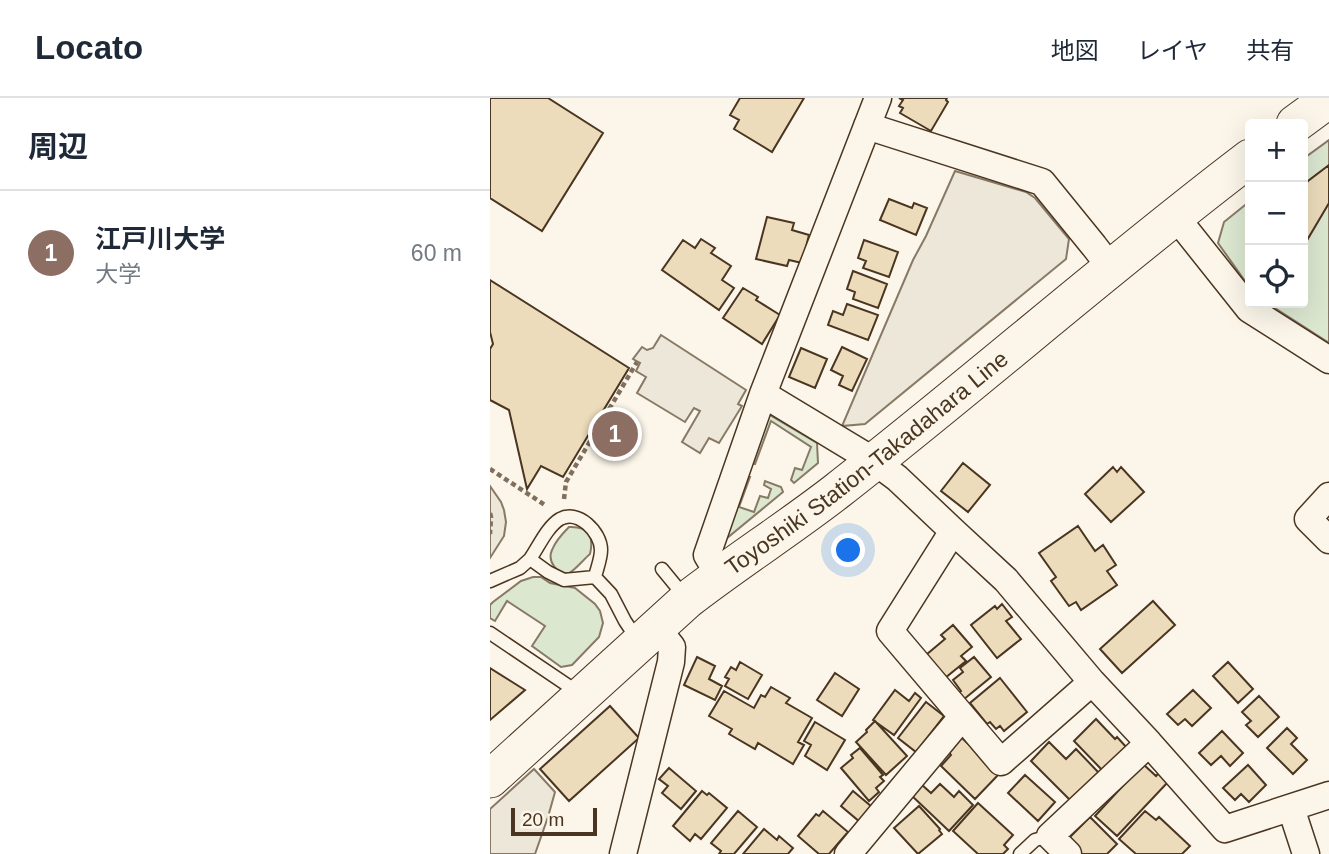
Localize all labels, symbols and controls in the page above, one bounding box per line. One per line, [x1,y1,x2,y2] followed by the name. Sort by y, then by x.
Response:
[35,29,143,66] text: Locato
[1051,37,1099,64] text: 地図
[1137,37,1208,64] text: レイヤ
[1246,37,1294,64] text: 共有
[1245,119,1308,308] map controls
[1245,119,1308,182] button: +
[28,130,88,163] text: 周辺
[1245,182,1308,245] button: −
[95,224,225,254] text: 江戸川大学
[45,240,57,266] text: 1
[411,240,462,266] text: 60 m
[1245,245,1308,308] button: locate
[95,261,141,287] text: 大学
[720,345,1013,580] street label: Toyoshiki Station-Takadahara Line
[592,408,638,460] pin: 1
[831,533,865,567] your location
[511,805,597,837] scale bar
[522,809,564,830] text: 20 m

